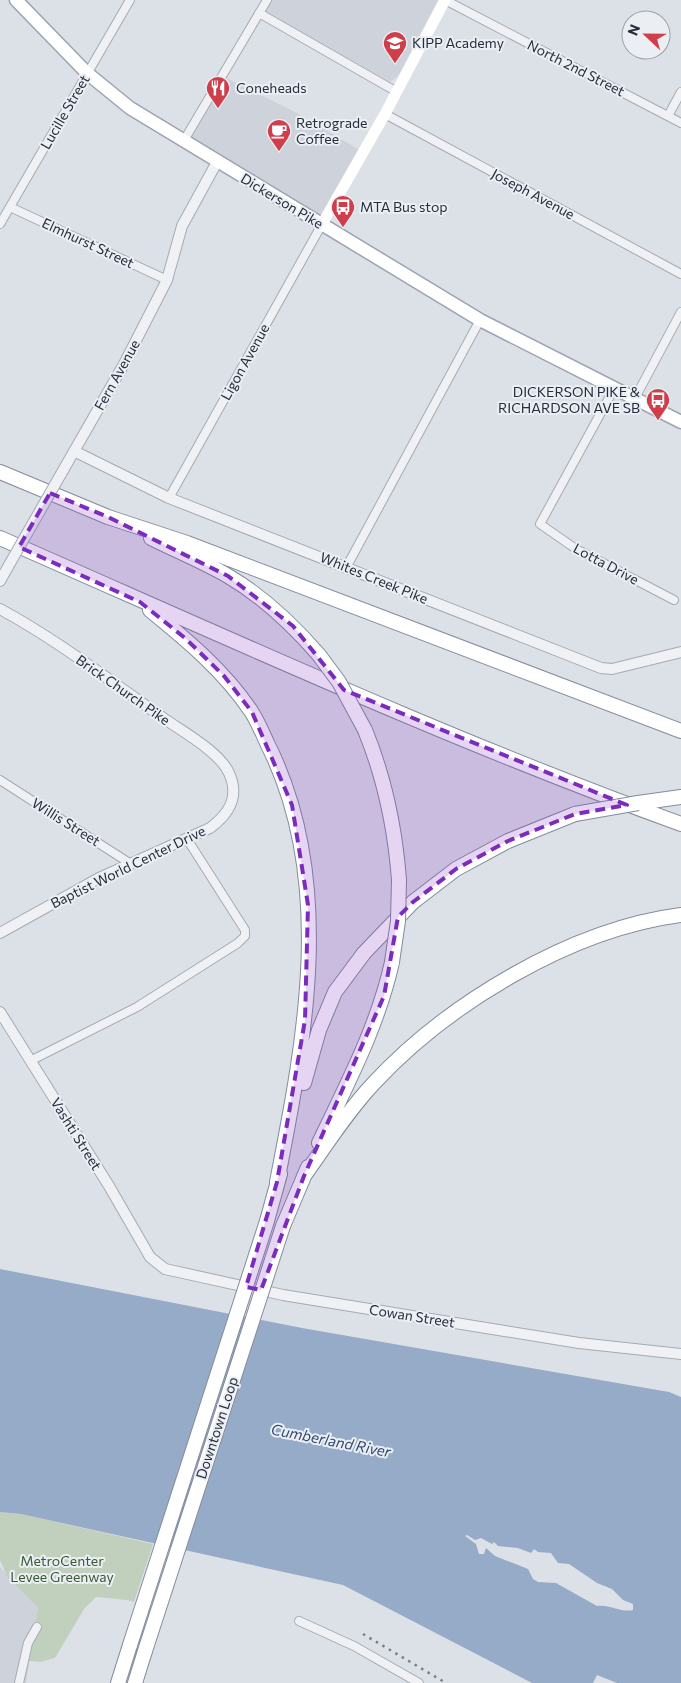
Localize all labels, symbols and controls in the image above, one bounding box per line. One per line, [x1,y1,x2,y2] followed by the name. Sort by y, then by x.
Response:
[621,10,671,60] north arrow
[624,22,643,38] text: N
[382,30,408,64] school or university icon: KIPP Academy
[412,34,504,51] place label: KIPP Academy
[525,36,628,100] street label: North 2nd Street
[36,71,93,152] street label: Lucille Street
[205,75,231,109] restaurant icon: Coneheads
[236,79,307,96] place label: Coneheads
[296,114,368,147] place label: Retrograde Coffee
[266,118,292,152] cafe icon: Retrograde Coffee
[489,165,578,223] street label: Joseph Avenue
[238,169,327,232] street label: Dickerson Pike
[330,194,356,228] bus stop icon: MTA Bus stop
[360,198,448,215] place label: MTA Bus stop
[39,214,137,271] street label: Elmhurst Street
[217,321,273,403] street label: Ligon Avenue
[90,336,143,413] street label: Fern Avenue
[498,383,641,416] place label: DICKERSON PIKE & RICHARDSON AVE SB
[645,387,671,421] bus stop icon: DICKERSON PIKE & RICHARDSON AVE SB
[571,539,642,588] street label: Lotta Drive
[318,548,431,607] street label: Whites Creek Pike
[73,651,174,728] street label: Brick Church Pike
[29,794,104,849] street label: Willis Street
[48,822,208,912] street label: Baptist World Center Drive
[47,1094,106,1173] street label: Vashti Street
[368,1300,456,1331] street label: Cowan Street
[192,1375,241,1481] street label: Downtown Loop
[270,1420,394,1461] water label: Cumberland River
[10,1552,114,1585] park label: MetroCenter Levee Greenway

